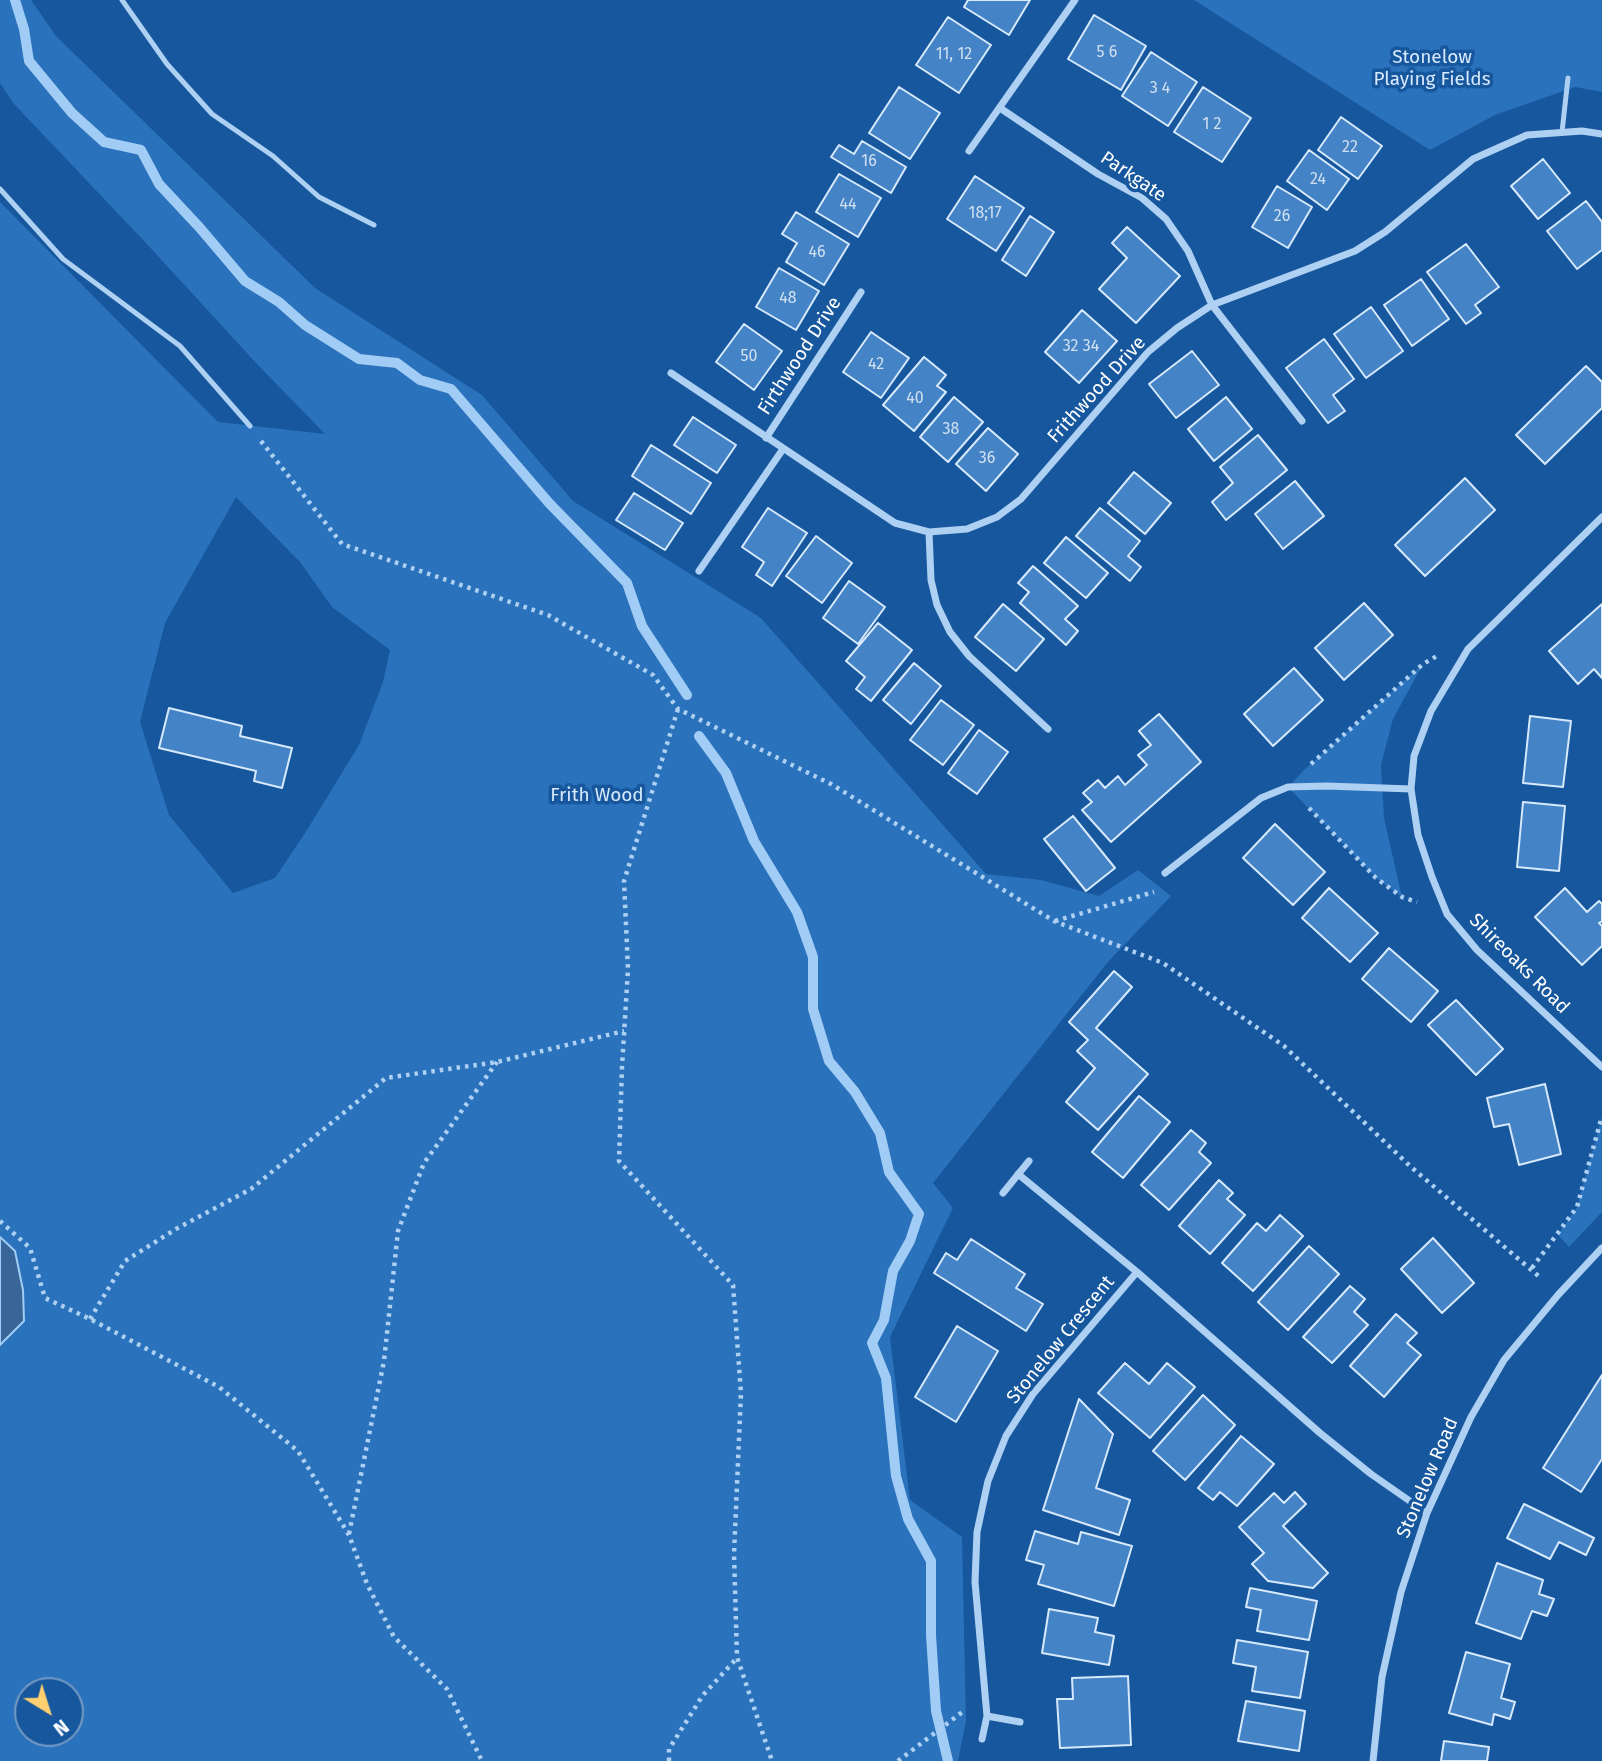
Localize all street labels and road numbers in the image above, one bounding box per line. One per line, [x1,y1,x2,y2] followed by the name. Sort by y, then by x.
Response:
[1096,147,1170,207] street label: Parkgate
[753,293,847,419] street label: Firthwood Drive
[1043,332,1151,448] street label: Frithwood Drive
[1464,909,1574,1019] street label: Shireoaks Road
[1002,1271,1120,1409] street label: Stonelow Crescent
[1392,1414,1464,1542] street label: Stonelow Road

